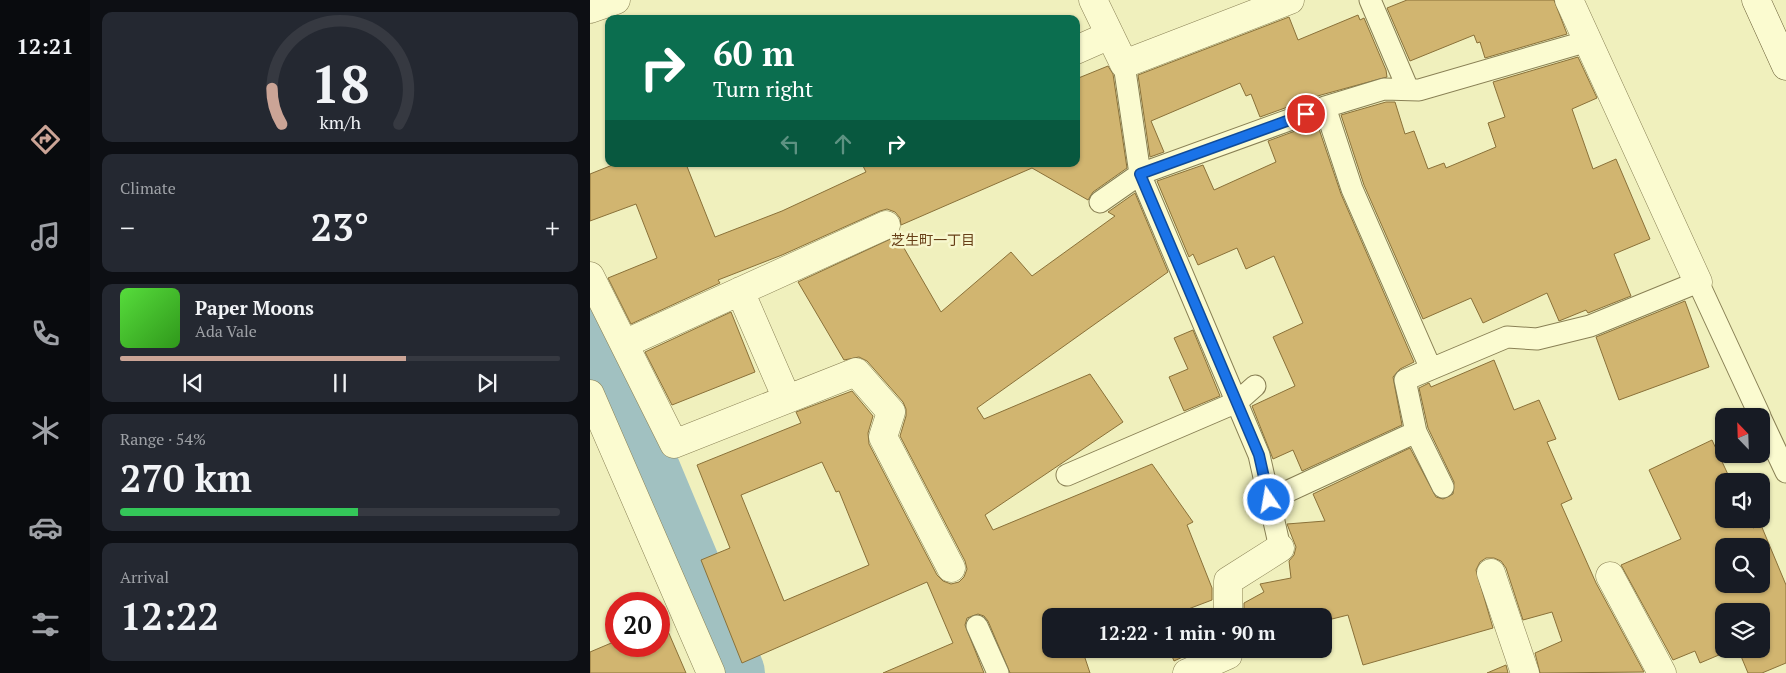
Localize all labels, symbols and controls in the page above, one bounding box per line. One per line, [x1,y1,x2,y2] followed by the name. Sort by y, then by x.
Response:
[713,30,794,76] text: 60 m
[16,31,74,60] text: 12:21
[630,35,695,100] icon: right
[311,49,369,118] text: 18
[713,74,813,103] text: Turn right
[1285,93,1327,135] pin
[1292,100,1320,128] icon: arrive
[319,110,361,134] text: km/h
[28,122,63,157] icon: directions
[776,130,804,158] icon: left
[829,130,857,158] icon: ahead
[882,130,910,158] icon: right
[120,177,176,199] text: Climate
[311,202,369,252] text: 23°
[120,209,135,246] text: −
[545,209,560,246] text: +
[28,219,63,254] icon: music
[891,230,975,249] district label: 芝生町一丁目
[195,295,314,320] text: Paper Moons
[28,316,63,351] icon: phone
[195,320,257,342] text: Ada Vale
[179,369,207,397] icon: previous
[326,369,354,397] icon: pause
[473,369,501,397] icon: next
[1715,408,1770,462] north arrow
[1715,408,1770,658] map controls
[28,413,63,448] icon: climate
[120,428,206,450] text: Range · 54%
[120,453,252,503] text: 270 km
[1242,473,1294,525] position arrow
[1715,473,1770,528] button: sound
[28,510,63,545] icon: car
[1715,538,1770,593] button: search
[120,566,169,588] text: Arrival
[120,591,219,641] text: 12:22
[605,592,670,657] speed limit sign: 20
[1715,603,1770,658] button: layers
[28,607,63,642] icon: filters
[1098,620,1276,645] text: 12:22 · 1 min · 90 m

